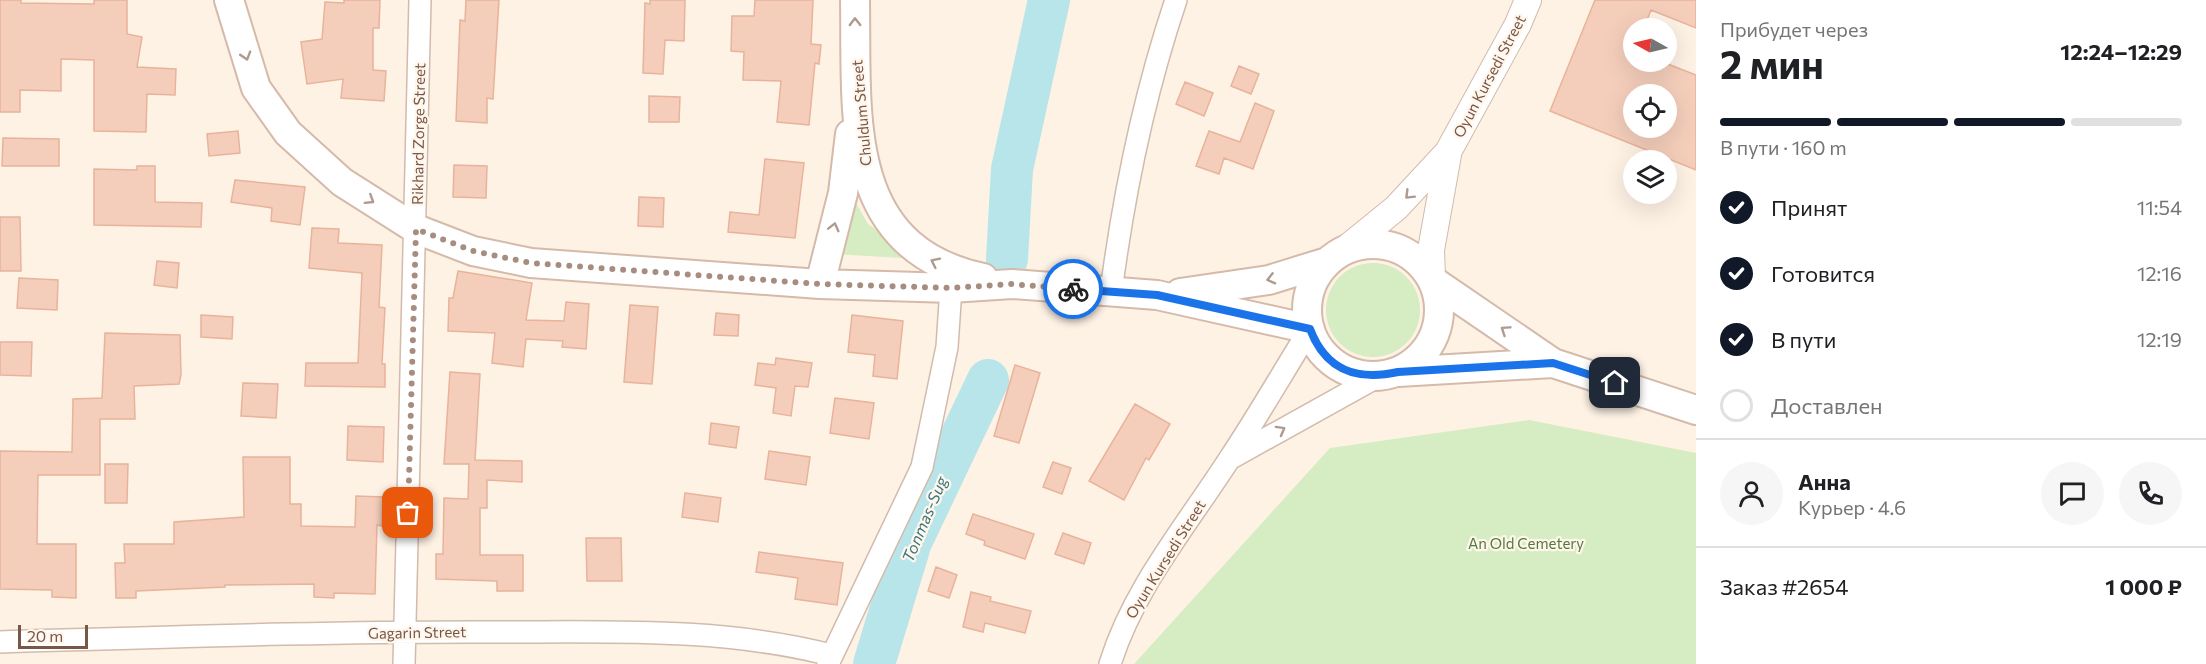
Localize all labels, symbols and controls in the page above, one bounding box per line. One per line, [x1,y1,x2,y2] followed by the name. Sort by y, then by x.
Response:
[1449,12,1529,140] street label: Oyun Kursedi Street
[849,17,861,26] one-way arrow
[1720,17,1868,41] text: Прибудет через
[1623,18,1677,72] north arrow
[1623,18,1677,204] map controls
[2060,38,2182,65] text: 12:24–12:29
[1720,39,1824,87] text: 2 мин
[239,50,251,61] one-way arrow
[847,59,875,167] street label: Chuldum Street
[408,63,428,205] street label: Rikhard Zorge Street
[1623,84,1677,138] button: locate
[1720,135,1847,159] text: В пути · 160 m
[1623,150,1677,204] button: layers
[1405,189,1416,199] one-way arrow
[1720,191,1753,224] icon: check
[364,193,374,205] one-way arrow
[1771,194,1847,221] text: Принят
[2137,195,2182,219] text: 11:54
[827,223,840,233] one-way arrow
[1720,257,1753,290] icon: check
[931,258,942,270] one-way arrow
[1043,259,1103,319] courier
[1771,260,1875,287] text: Готовится
[2137,261,2182,285] text: 12:16
[1266,271,1276,284] one-way arrow
[1057,273,1090,306] icon: bike
[1720,323,1753,356] icon: check
[1500,326,1511,337] one-way arrow
[1771,326,1836,353] text: В пути
[2137,327,2182,351] text: 12:19
[1589,357,1640,408] pin
[1598,366,1631,399] icon: home
[1771,392,1883,419] text: Доставлен
[1275,426,1285,437] one-way arrow
[1720,462,1783,525] button: person
[2041,462,2104,525] button: chat
[2119,462,2182,525] button: phone
[1798,468,1851,495] text: Анна
[897,472,951,565] water label: Tonmas-Sug
[382,487,433,538] pin
[1798,495,1906,519] text: Курьер · 4.6
[391,496,424,529] icon: bag
[1121,496,1209,622] street label: Oyun Kursedi Street
[1468,534,1584,552] park label: An Old Cemetery
[1720,573,1848,600] text: Заказ #2654
[2105,573,2182,600] text: 1 000 ₽
[18,622,88,650] scale bar
[368,622,466,642] street label: Gagarin Street
[27,626,63,645] text: 20 m

